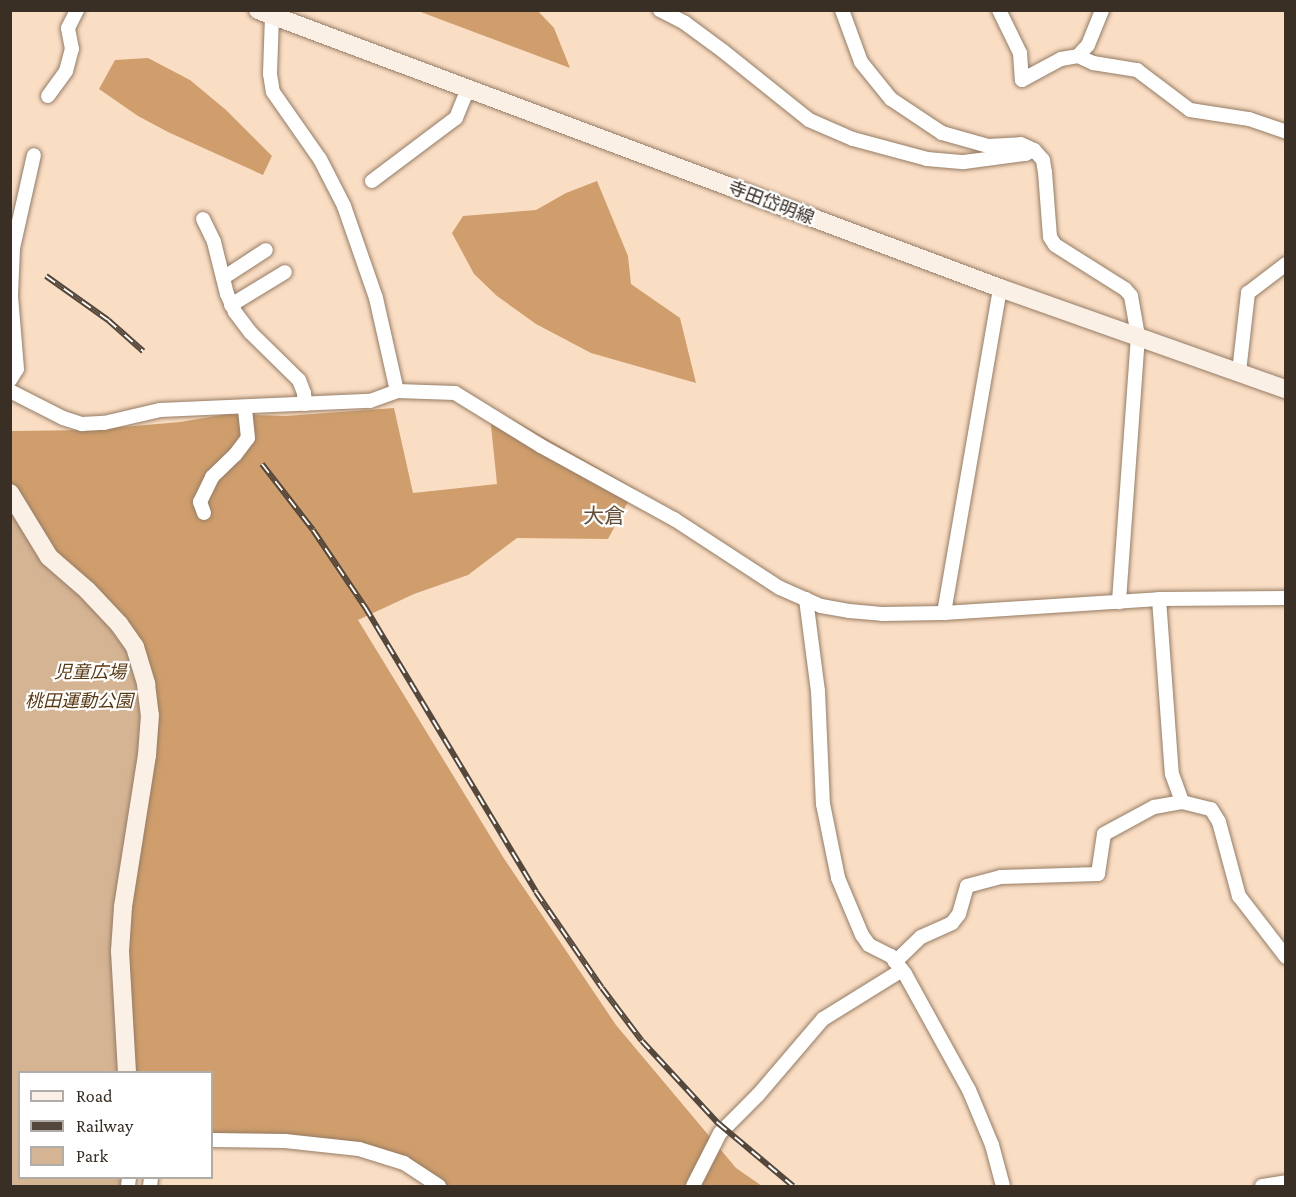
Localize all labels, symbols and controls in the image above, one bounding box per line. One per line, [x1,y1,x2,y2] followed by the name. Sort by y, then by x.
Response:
[725,177,817,229] street label: 寺田岱明線
[583,503,625,529] district label: 大倉
[54,661,126,683] park label: 児童広場
[25,690,133,712] park label: 桃田運動公園
[18,1071,213,1179] legend
[76,1086,113,1106] text: Road
[76,1116,133,1136] text: Railway
[76,1146,108,1166] text: Park

